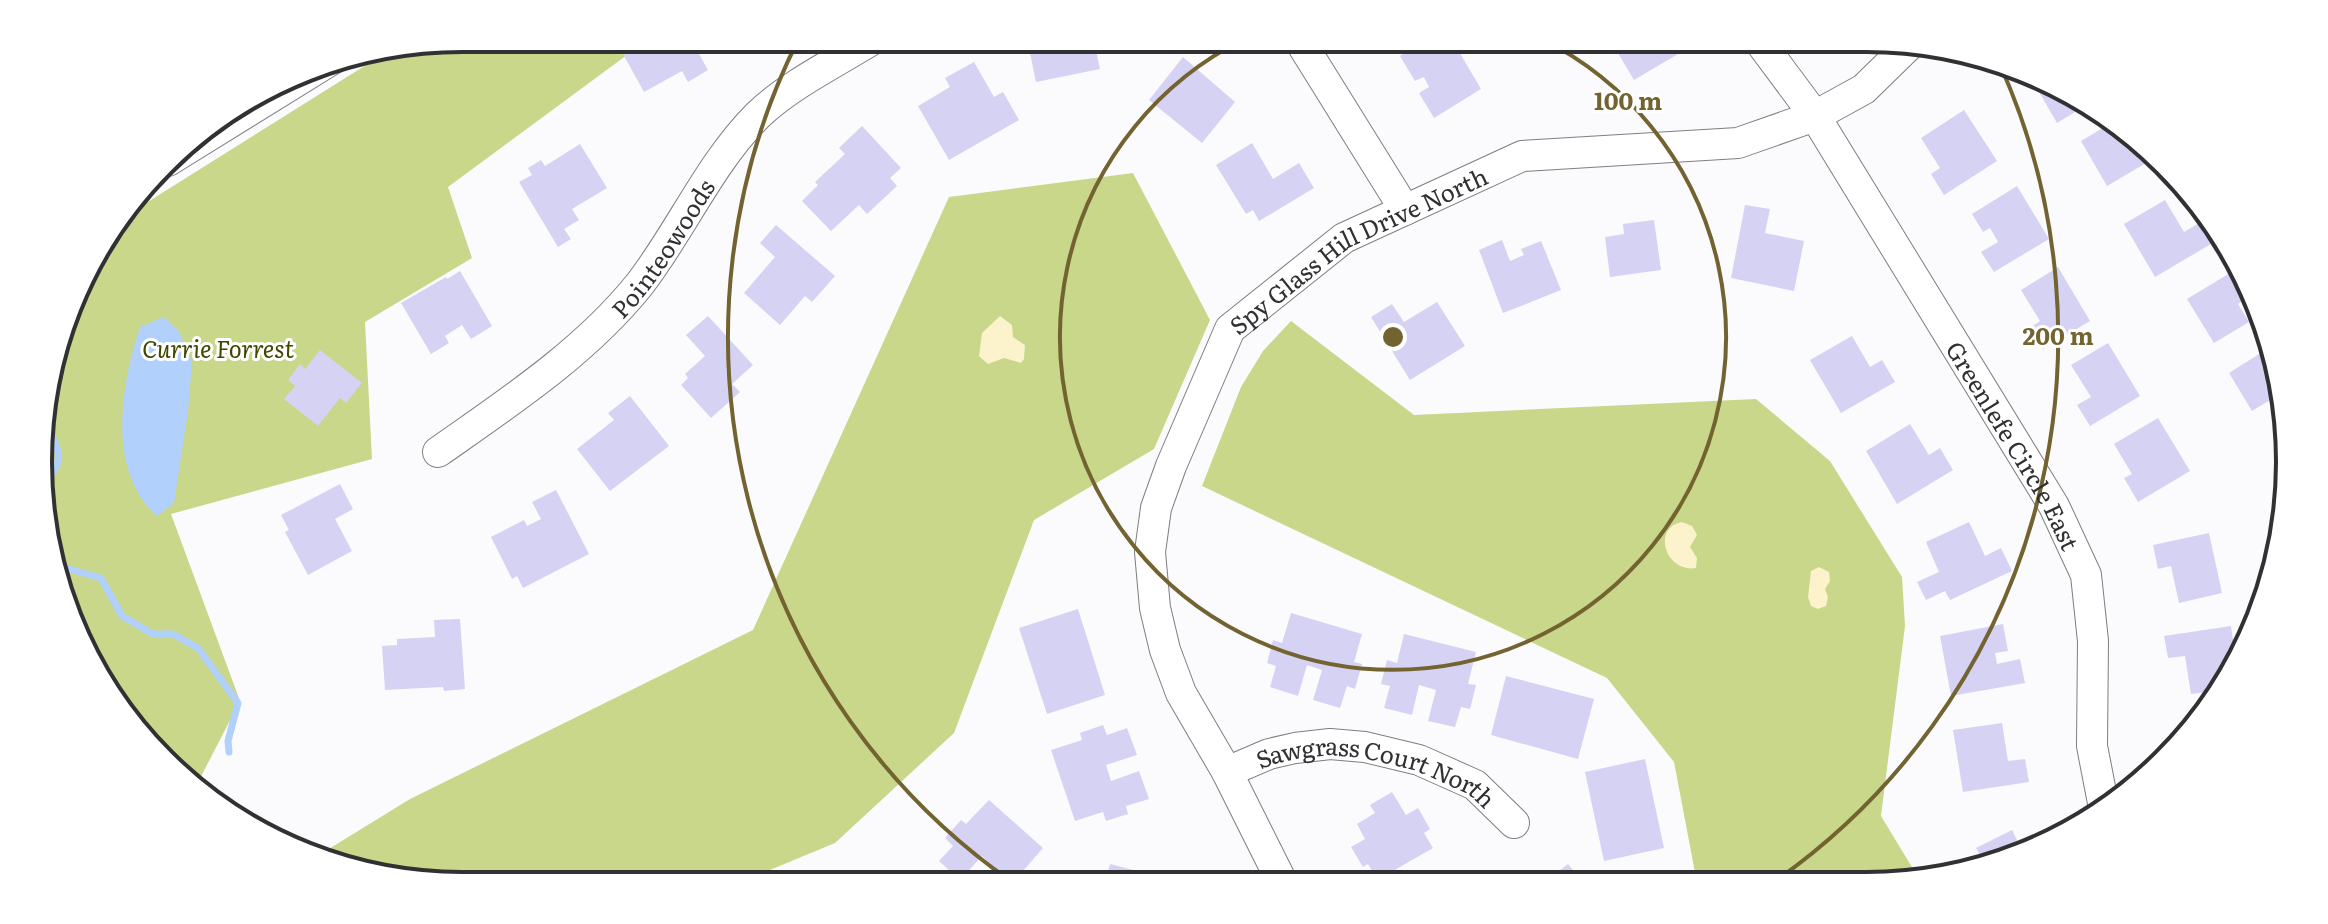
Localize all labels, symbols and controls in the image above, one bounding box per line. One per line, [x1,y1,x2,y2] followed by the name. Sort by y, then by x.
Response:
[1594,82,1662,117] text: 100 m
[1221,157,1493,341] street label: Spy Glass Hill Drive North
[602,171,722,325] street label: Pointeowoods
[2022,317,2094,352] text: 200 m
[1379,323,1407,351] centre of rings
[142,330,294,365] park label: Currie Forrest
[1939,334,2089,555] street label: Greenlefe Circle East
[1249,726,1505,815] street label: Sawgrass Court North

